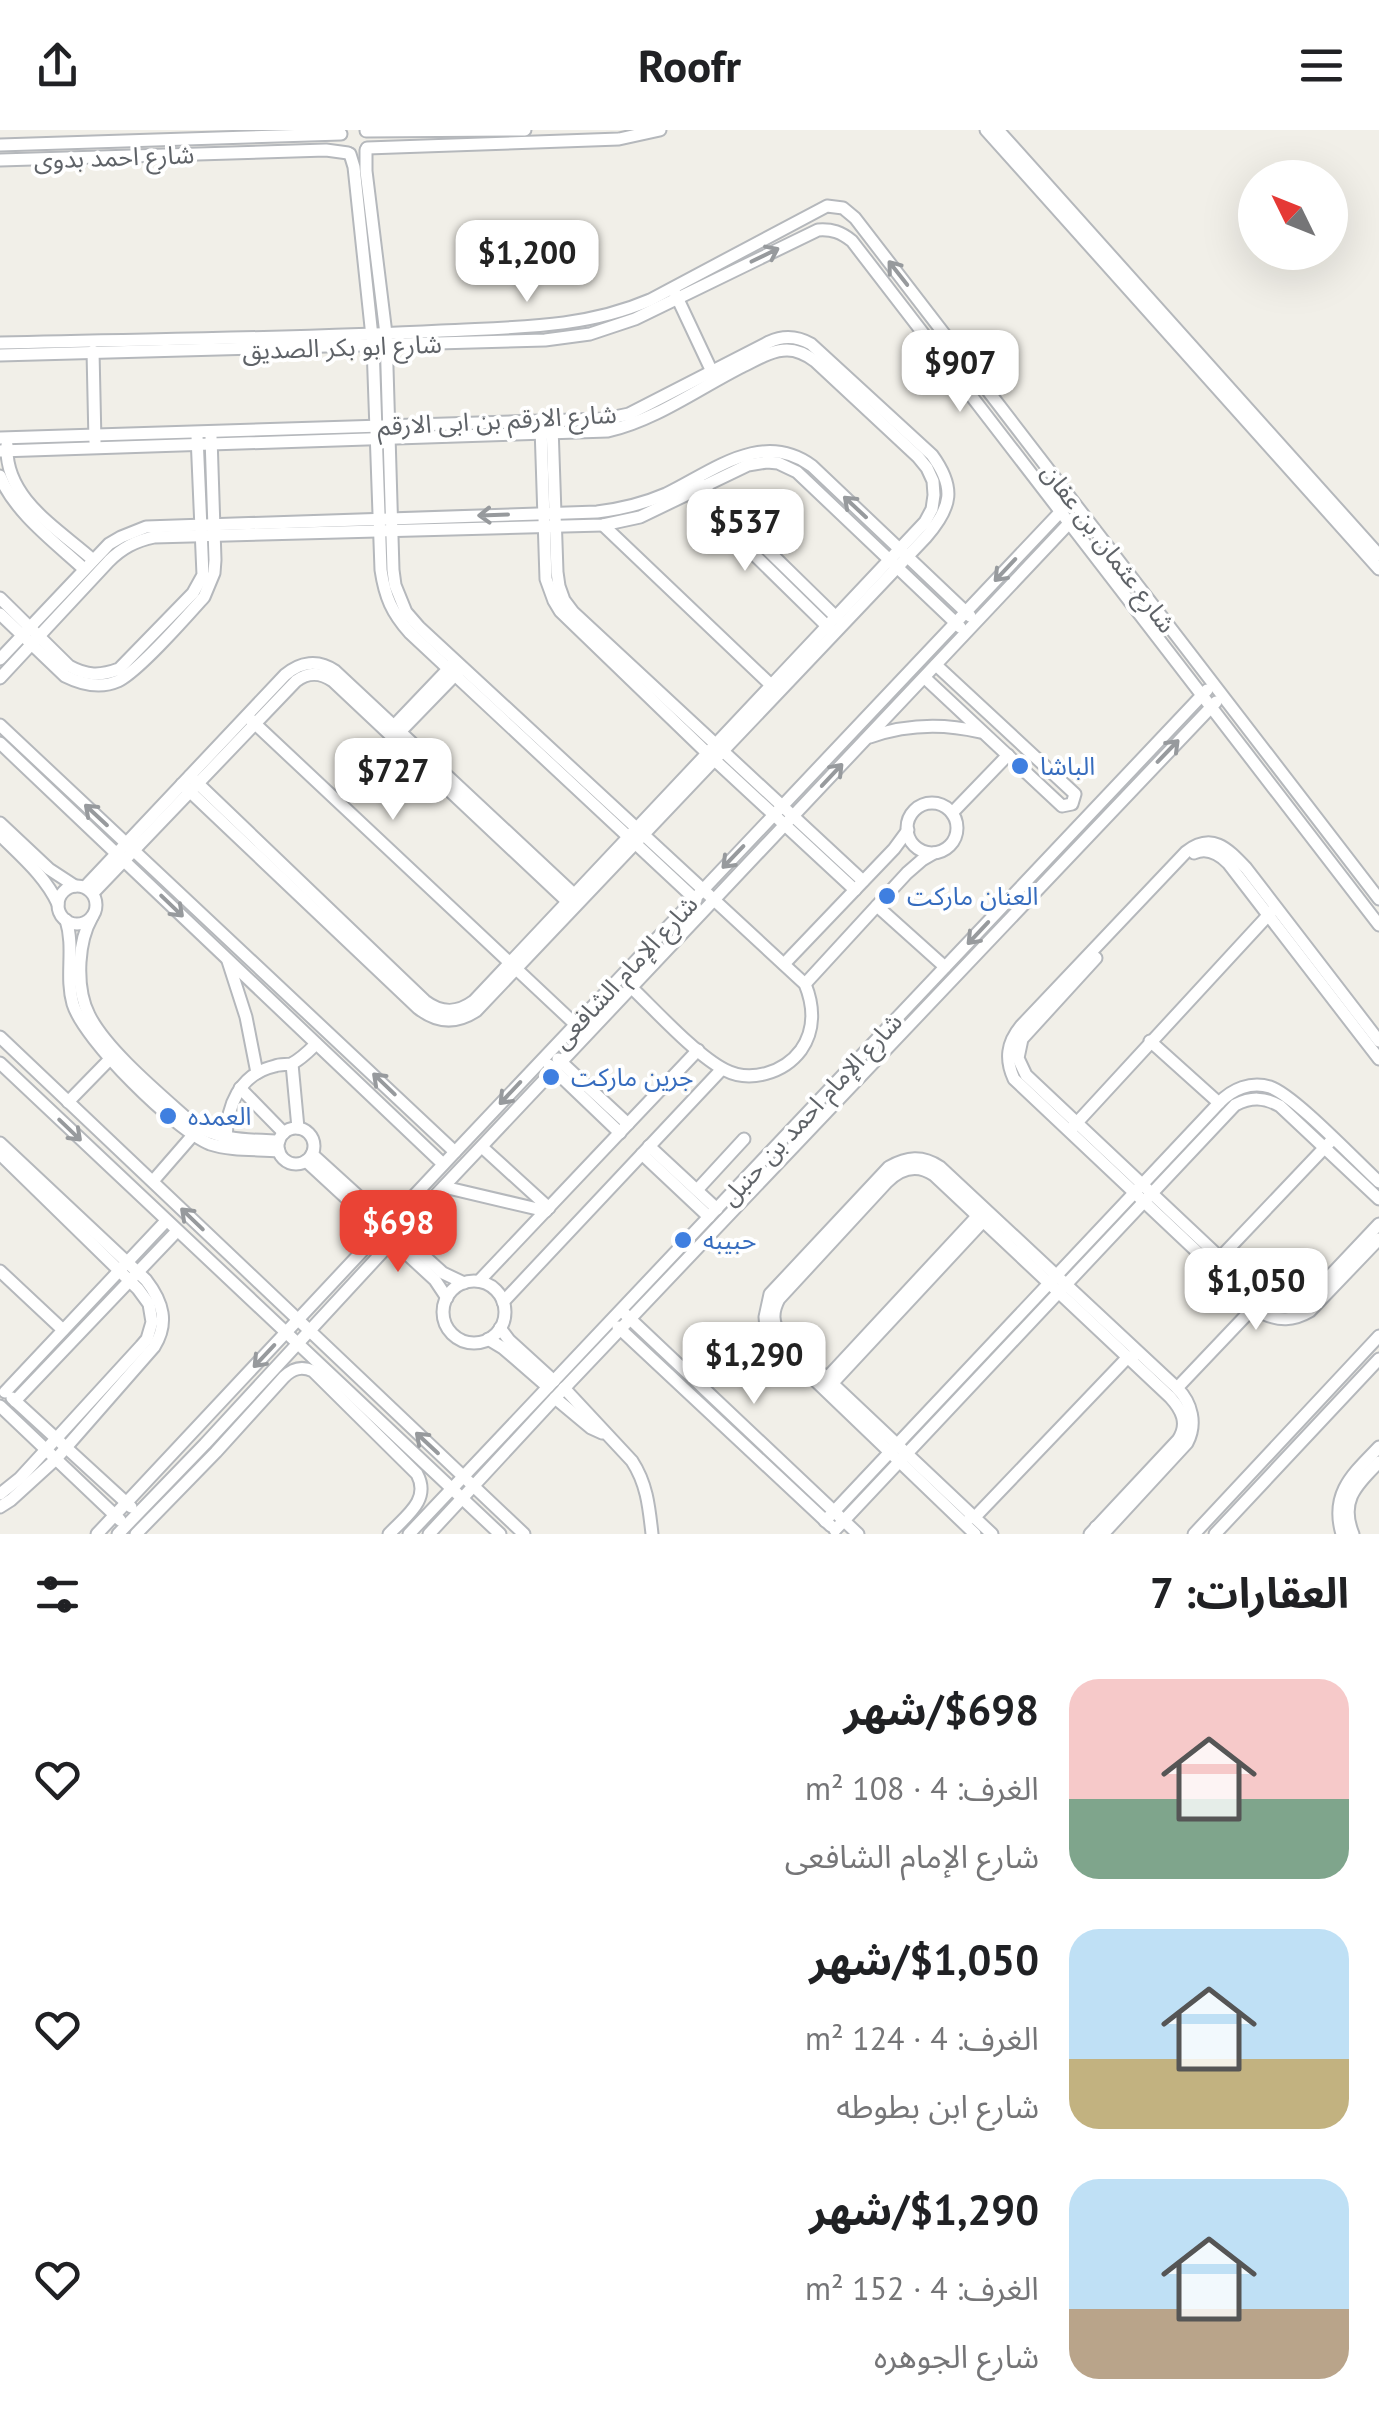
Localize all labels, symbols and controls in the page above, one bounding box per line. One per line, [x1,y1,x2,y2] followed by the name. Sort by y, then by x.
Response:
[638,36,741,94] text: Roofr
[30,38,85,93] icon: share
[1294,38,1349,93] icon: menu
[33,138,195,179] street label: شارع احمد بدوى
[1238,160,1348,270] north arrow
[1238,160,1348,270] map controls
[446,220,608,305] pin: $1,200
[478,231,576,273] text: $1,200
[749,245,779,264] one-way arrow
[888,260,909,287] one-way arrow
[242,328,442,369] street label: شارع ابو بكر الصديق
[901,330,1019,415] pin: $907
[924,341,996,383] text: $907
[376,398,618,446] street label: شارع الارقم بن ابى الارقم
[1032,457,1183,641] street label: شارع عثمان بن عفان
[686,489,804,574] pin: $537
[843,496,868,519] one-way arrow
[709,500,781,542] text: $537
[477,506,509,525] one-way arrow
[993,558,1017,582] one-way arrow
[334,738,452,823] pin: $727
[1156,739,1180,763] one-way arrow
[357,749,429,791] text: $727
[1040,750,1095,782] place label: الباشا
[1009,755,1031,777] marker: الباشا
[820,763,843,788] one-way arrow
[84,803,108,827] one-way arrow
[722,844,746,869] one-way arrow
[907,880,1038,912] place label: العنان ماركت
[876,885,898,907] marker: العنان ماركت
[546,888,707,1058] street label: شارع الإمام الشافعى
[160,894,184,918] one-way arrow
[966,920,990,944] one-way arrow
[713,1006,912,1215] street label: شارع الإمام احمد بن حنبل
[571,1061,693,1093] place label: جرين ماركت
[540,1066,562,1088] marker: جرين ماركت
[372,1073,397,1096] one-way arrow
[499,1080,522,1105] one-way arrow
[188,1100,251,1132] place label: العمده
[157,1105,179,1127] marker: العمده
[58,1118,82,1142] one-way arrow
[339,1190,457,1275] pin: $698
[362,1201,434,1243] text: $698
[180,1208,205,1231] one-way arrow
[703,1224,756,1256] place label: حبيبه
[672,1229,694,1251] marker: حبيبه
[1175,1248,1337,1333] pin: $1,050
[1207,1259,1305,1301] text: $1,050
[673,1322,835,1407] pin: $1,290
[705,1333,803,1375] text: $1,290
[253,1343,276,1368] one-way arrow
[416,1431,440,1455] one-way arrow
[1150,1565,1349,1620] text: العقارات: 7
[30,1567,85,1622] icon: filters
[844,1682,1039,1737] text: $698/شهر
[1149,1719,1269,1839] icon: home
[30,1752,85,1807] icon: heart
[805,1767,1039,1809] text: الغرف: 4 · 108 m²
[785,1835,1039,1877] text: شارع الإمام الشافعى
[809,1932,1039,1987] text: $1,050/شهر
[1149,1969,1269,2089] icon: home
[30,2002,85,2057] icon: heart
[805,2017,1039,2059] text: الغرف: 4 · 124 m²
[836,2085,1039,2127] text: شارع ابن بطوطه
[809,2182,1039,2237] text: $1,290/شهر
[1149,2219,1269,2339] icon: home
[30,2252,85,2307] icon: heart
[805,2267,1039,2309] text: الغرف: 4 · 152 m²
[874,2335,1039,2377] text: شارع الجوهره

